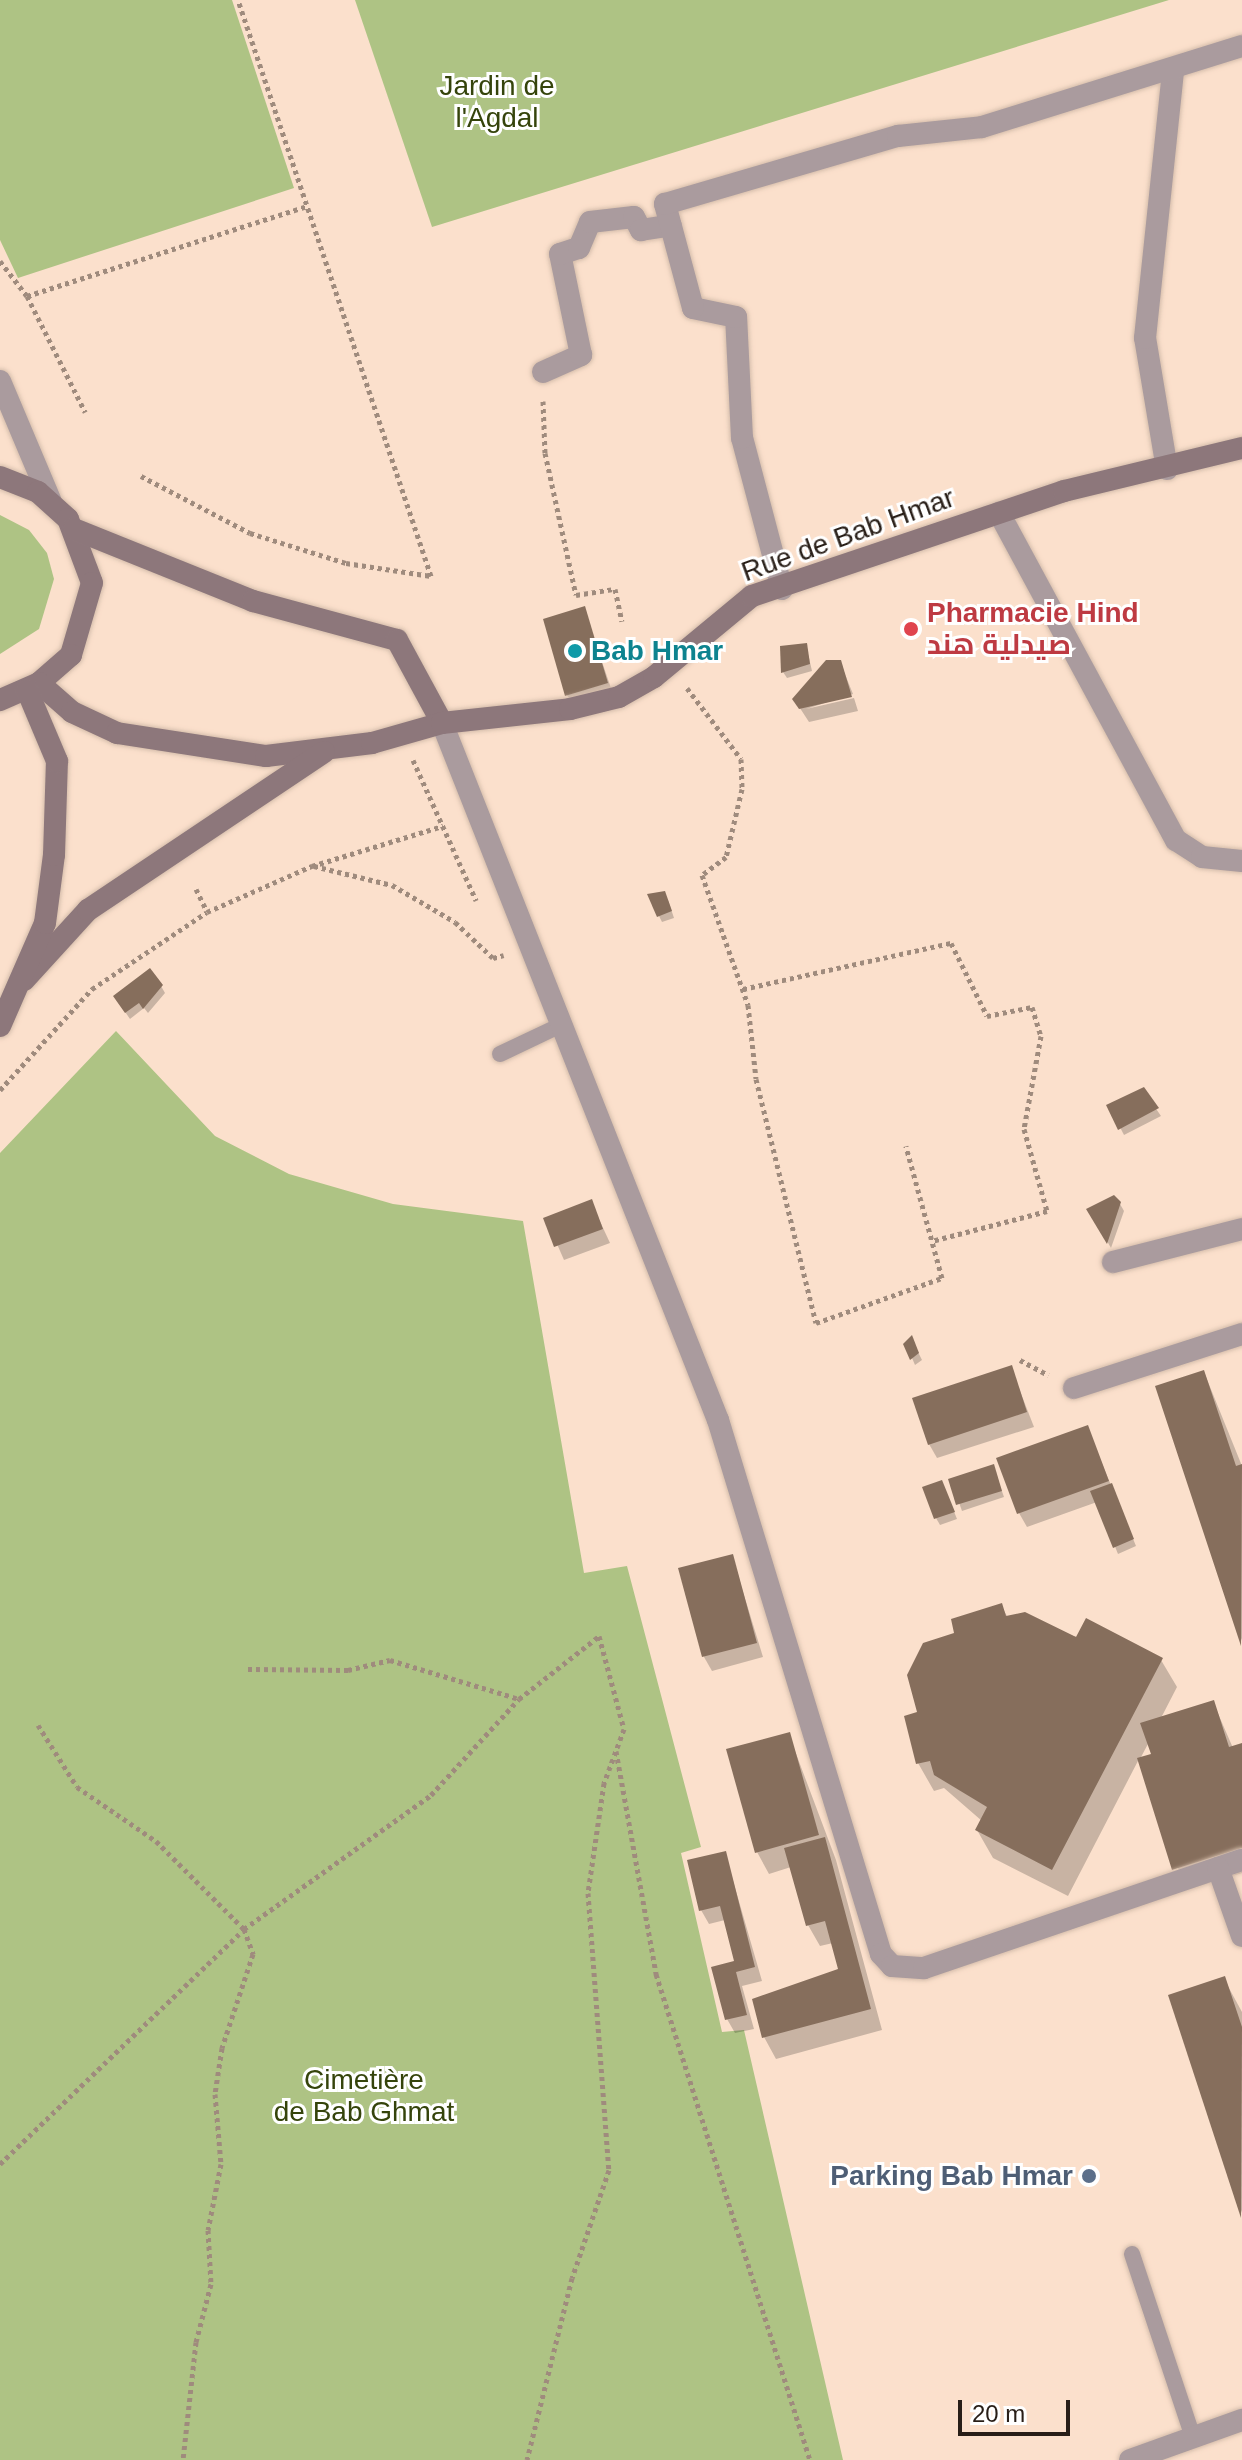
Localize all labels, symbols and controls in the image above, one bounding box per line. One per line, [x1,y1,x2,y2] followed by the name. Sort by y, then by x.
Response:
[439,69,555,135] park label: Jardin de l'Agdal
[737,481,959,589] street label: Rue de Bab Hmar
[927,596,1139,662] place label: Pharmacie Hind صيدلية هند
[902,620,920,638] marker: Pharmacie Hind صيدلية هند
[591,634,723,668] place label: Bab Hmar
[566,642,584,660] marker: Bab Hmar
[274,2063,454,2129] park label: Cimetière de Bab Ghmat
[830,2159,1073,2193] place label: Parking Bab Hmar
[1080,2167,1098,2185] marker: Parking Bab Hmar
[962,2384,1074,2434] scale bar
[972,2400,1025,2427] text: 20 m

